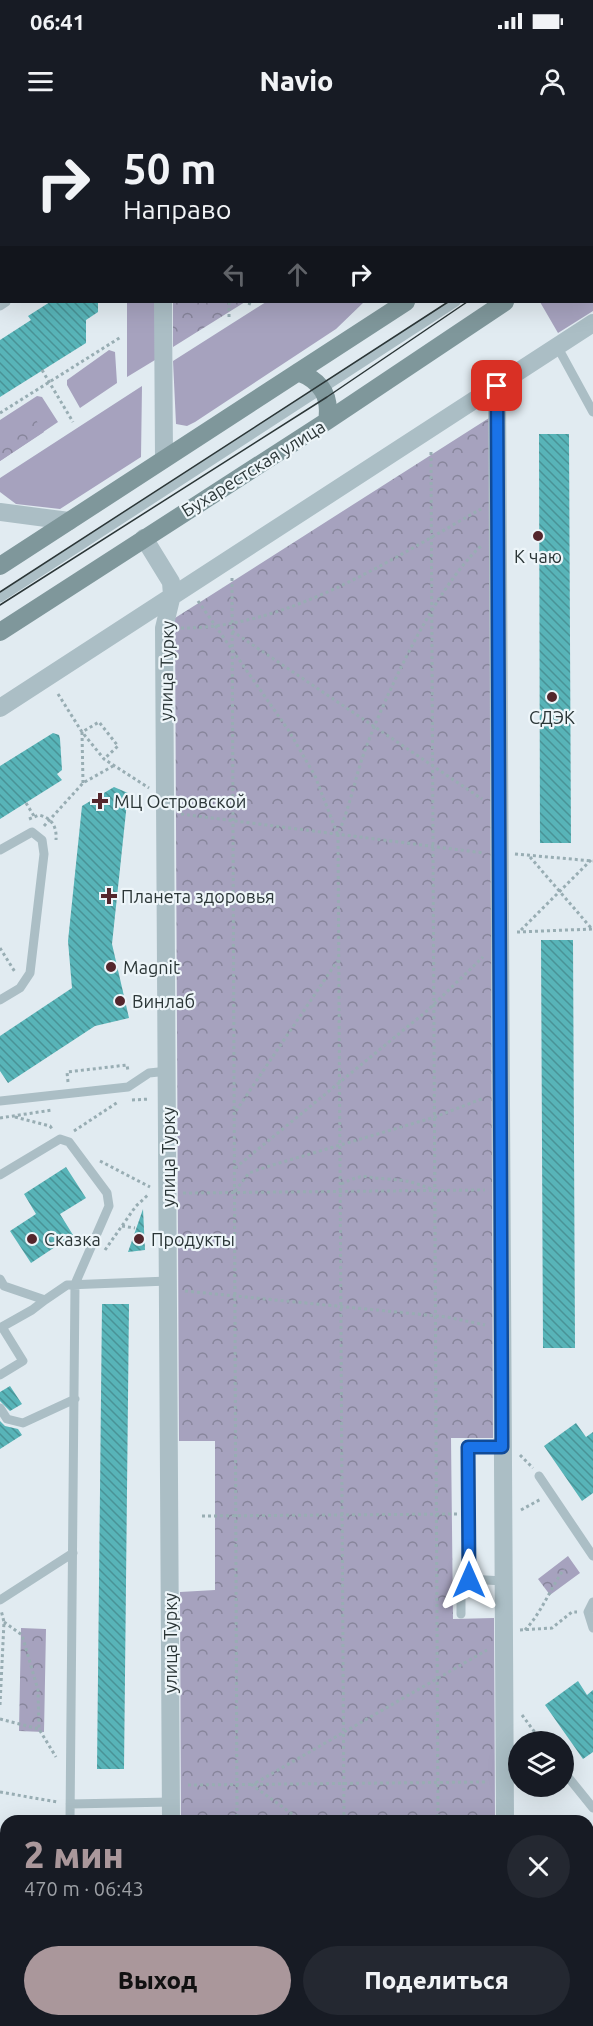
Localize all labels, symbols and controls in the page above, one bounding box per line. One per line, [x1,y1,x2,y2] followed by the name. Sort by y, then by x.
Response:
[30,9,85,34] text: 06:41
[24,65,57,98] icon: menu
[536,65,569,98] icon: person
[259,66,334,96] text: Navio
[24,144,102,222] icon: right
[123,145,217,192] text: 50 m
[123,194,232,224] text: Направо
[218,258,251,291] icon: left
[281,258,314,291] icon: ahead
[344,258,377,291] icon: right
[471,360,522,411] pin
[480,369,513,402] icon: arrive
[178,416,328,520] street label: Бухарестская улица
[531,529,545,543] marker: К чаю
[514,546,562,566] place label: К чаю
[155,620,177,721] street label: улица Турку
[545,690,559,704] marker: СДЭК
[529,707,575,727] place label: СДЭК
[114,791,246,811] place label: МЦ Островской
[91,792,109,810] marker: МЦ Островской
[121,886,275,906] place label: Планета здоровья
[102,889,116,903] marker: Планета здоровья
[123,957,180,977] place label: Magnit
[104,960,118,974] marker: Magnit
[132,991,195,1011] place label: Винлаб
[113,994,127,1008] marker: Винлаб
[158,1106,178,1207] street label: улица Турку
[44,1229,101,1249] place label: Сказка
[151,1229,235,1249] place label: Продукты
[25,1232,39,1246] marker: Сказка
[132,1232,146,1246] marker: Продукты
[437,1548,501,1612] position arrow
[160,1592,180,1693] street label: улица Турку
[508,1731,574,1797] map controls
[508,1731,574,1797] button: layers
[24,1834,124,1875] text: 2 мин
[507,1835,570,1898] button: close
[24,1877,144,1900] text: 470 m · 06:43
[24,1946,291,2015] button: Выход
[303,1946,570,2015] button: Поделиться

